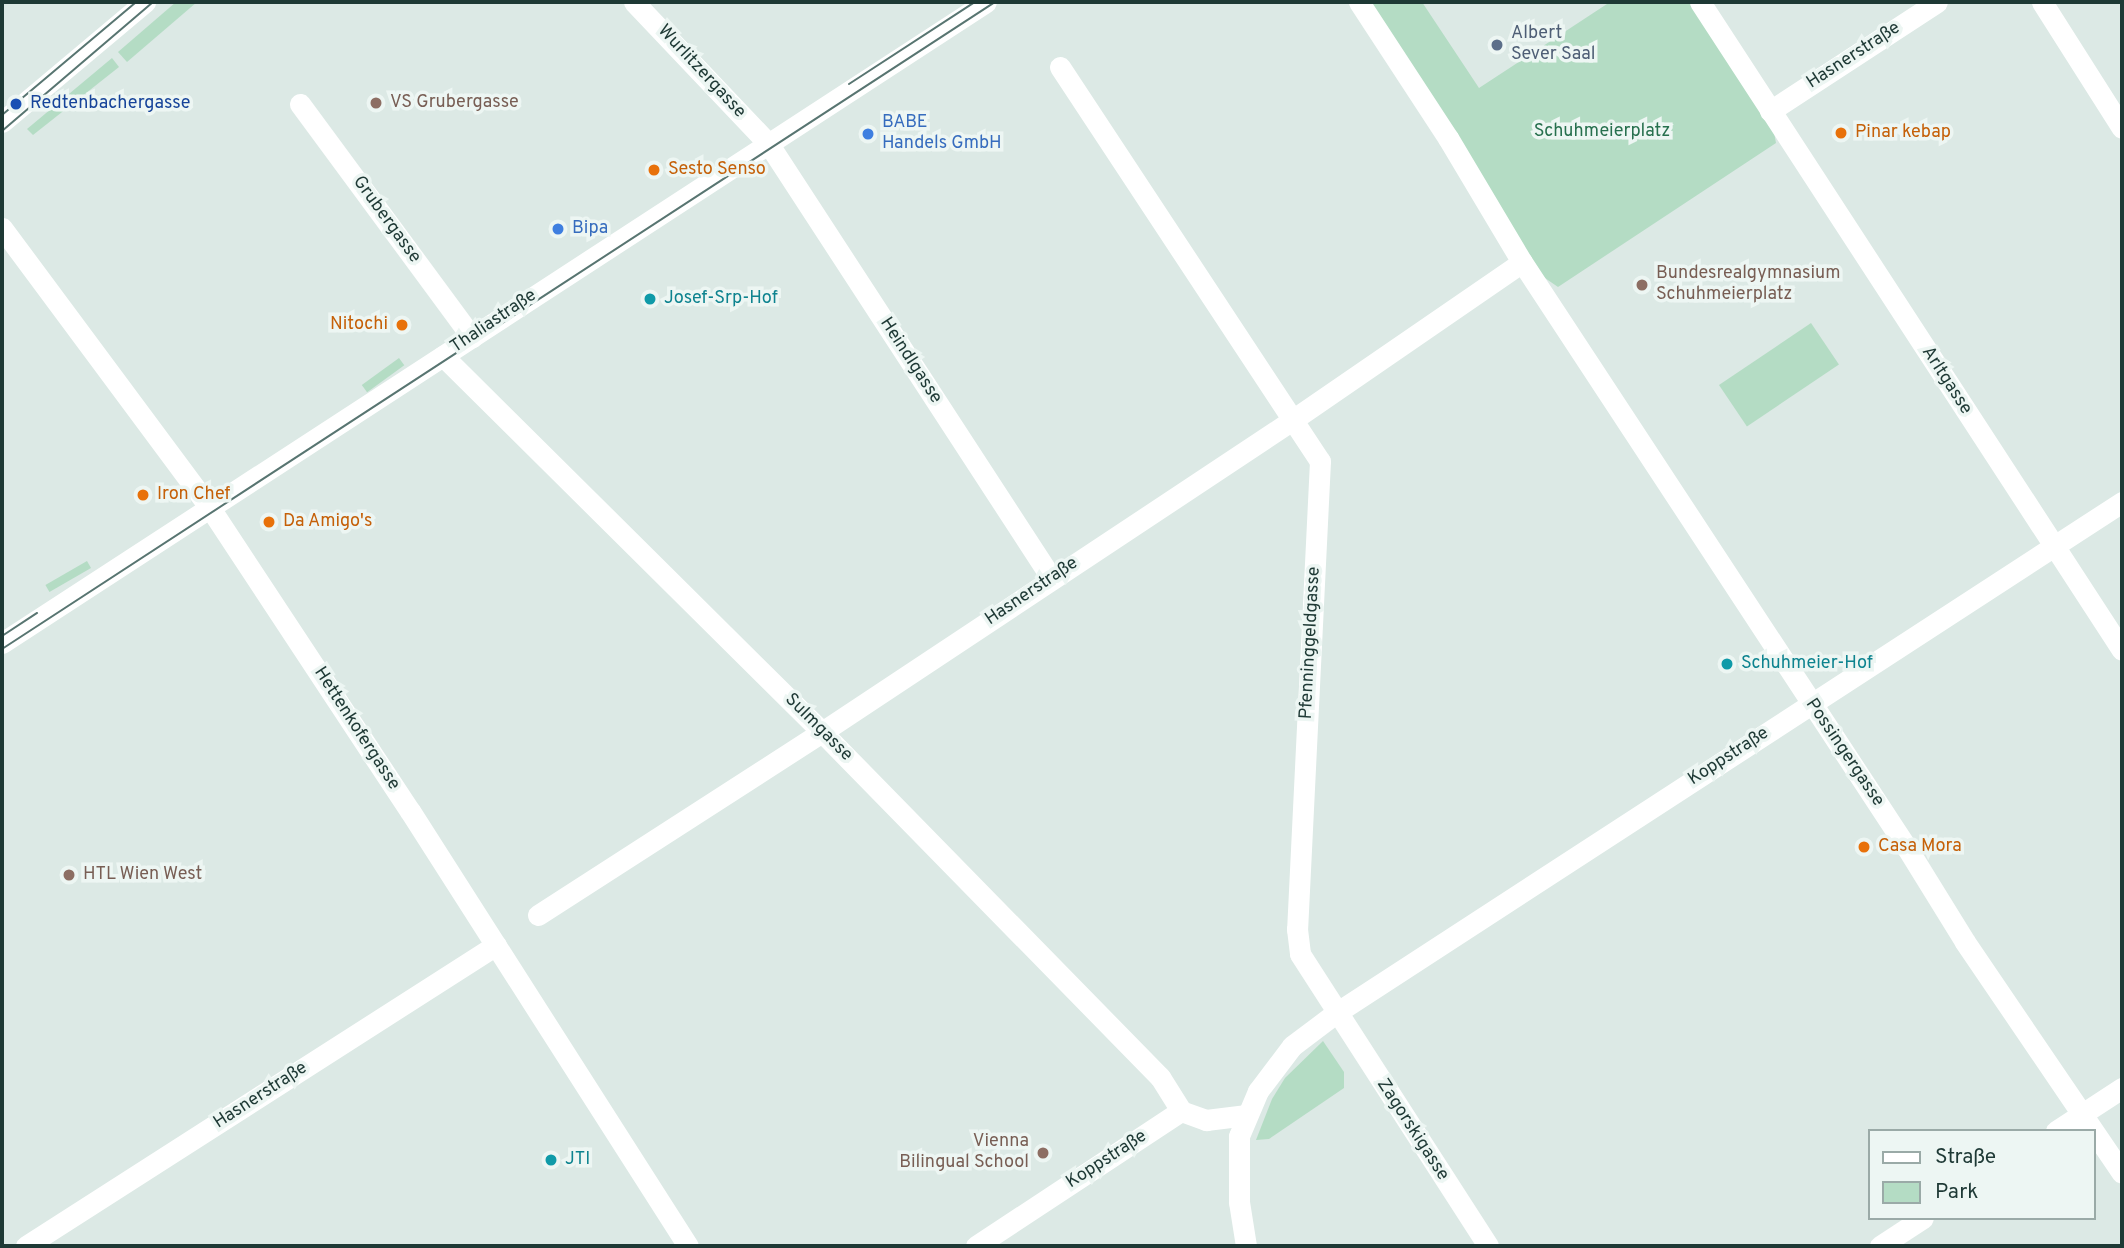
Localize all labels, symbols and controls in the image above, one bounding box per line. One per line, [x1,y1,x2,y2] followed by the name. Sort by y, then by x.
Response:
[1803,18,1905,94] street label: Hasnerstraße
[652,21,750,123] street label: Wurlitzergasse
[1511,24,1596,66] place label: Albert Sever Saal
[1489,37,1505,53] marker: Albert Sever Saal
[390,92,519,114] place label: VS Grubergasse
[30,93,190,115] place label: Redtenbachergasse
[368,95,384,111] marker: VS Grubergasse
[8,96,24,112] marker: Redtenbachergasse
[882,113,1002,156] place label: BABE Handels GmbH
[1534,121,1670,143] park label: Schuhmeierplatz
[1855,122,1951,144] place label: Pinar kebap
[1833,125,1849,141] marker: Pinar kebap
[860,126,876,142] marker: BABE Handels GmbH
[668,159,766,181] place label: Sesto Senso
[646,162,662,178] marker: Sesto Senso
[347,172,425,268] street label: Grubergasse
[572,218,608,240] place label: Bipa
[550,221,566,237] marker: Bipa
[1656,264,1841,306] place label: Bundesrealgymnasium Schuhmeierplatz
[1634,277,1650,293] marker: Bundesrealgymnasium Schuhmeierplatz
[447,285,541,359] street label: Thaliastraße
[664,288,778,310] place label: Josef-Srp-Hof
[642,291,658,307] marker: Josef-Srp-Hof
[330,314,388,336] place label: Nitochi
[874,314,946,408] street label: Heindlgasse
[394,317,410,333] marker: Nitochi
[1916,343,1976,419] street label: Arltgasse
[157,484,230,506] place label: Iron Chef
[135,487,151,503] marker: Iron Chef
[283,511,373,533] place label: Da Amigo's
[261,514,277,530] marker: Da Amigo's
[982,553,1082,631] street label: Hasnerstraße
[1296,566,1326,720] street label: Pfenninggeldgasse
[1741,653,1873,675] place label: Schuhmeier-Hof
[1719,656,1735,672] marker: Schuhmeier-Hof
[308,663,404,795] street label: Hettenkofergasse
[780,690,856,766] street label: Sulmgasse
[1800,695,1888,811] street label: Possingergasse
[1685,723,1773,791] street label: Koppstraße
[1878,836,1962,858] place label: Casa Mora
[1856,839,1872,855] marker: Casa Mora
[83,864,204,886] place label: HTL Wien West
[61,867,77,883] marker: HTL Wien West
[210,1058,312,1134] street label: Hasnerstraße
[1371,1075,1453,1185] street label: Zagorskigasse
[1063,1126,1151,1194] street label: Koppstraße
[1868,1129,2096,1220] legend
[899,1132,1029,1174] place label: Vienna Bilingual School
[1935,1144,1996,1171] text: Straße
[1035,1145,1051,1161] marker: Vienna Bilingual School
[565,1149,590,1171] place label: JTI
[543,1152,559,1168] marker: JTI
[1935,1179,1978,1206] text: Park

